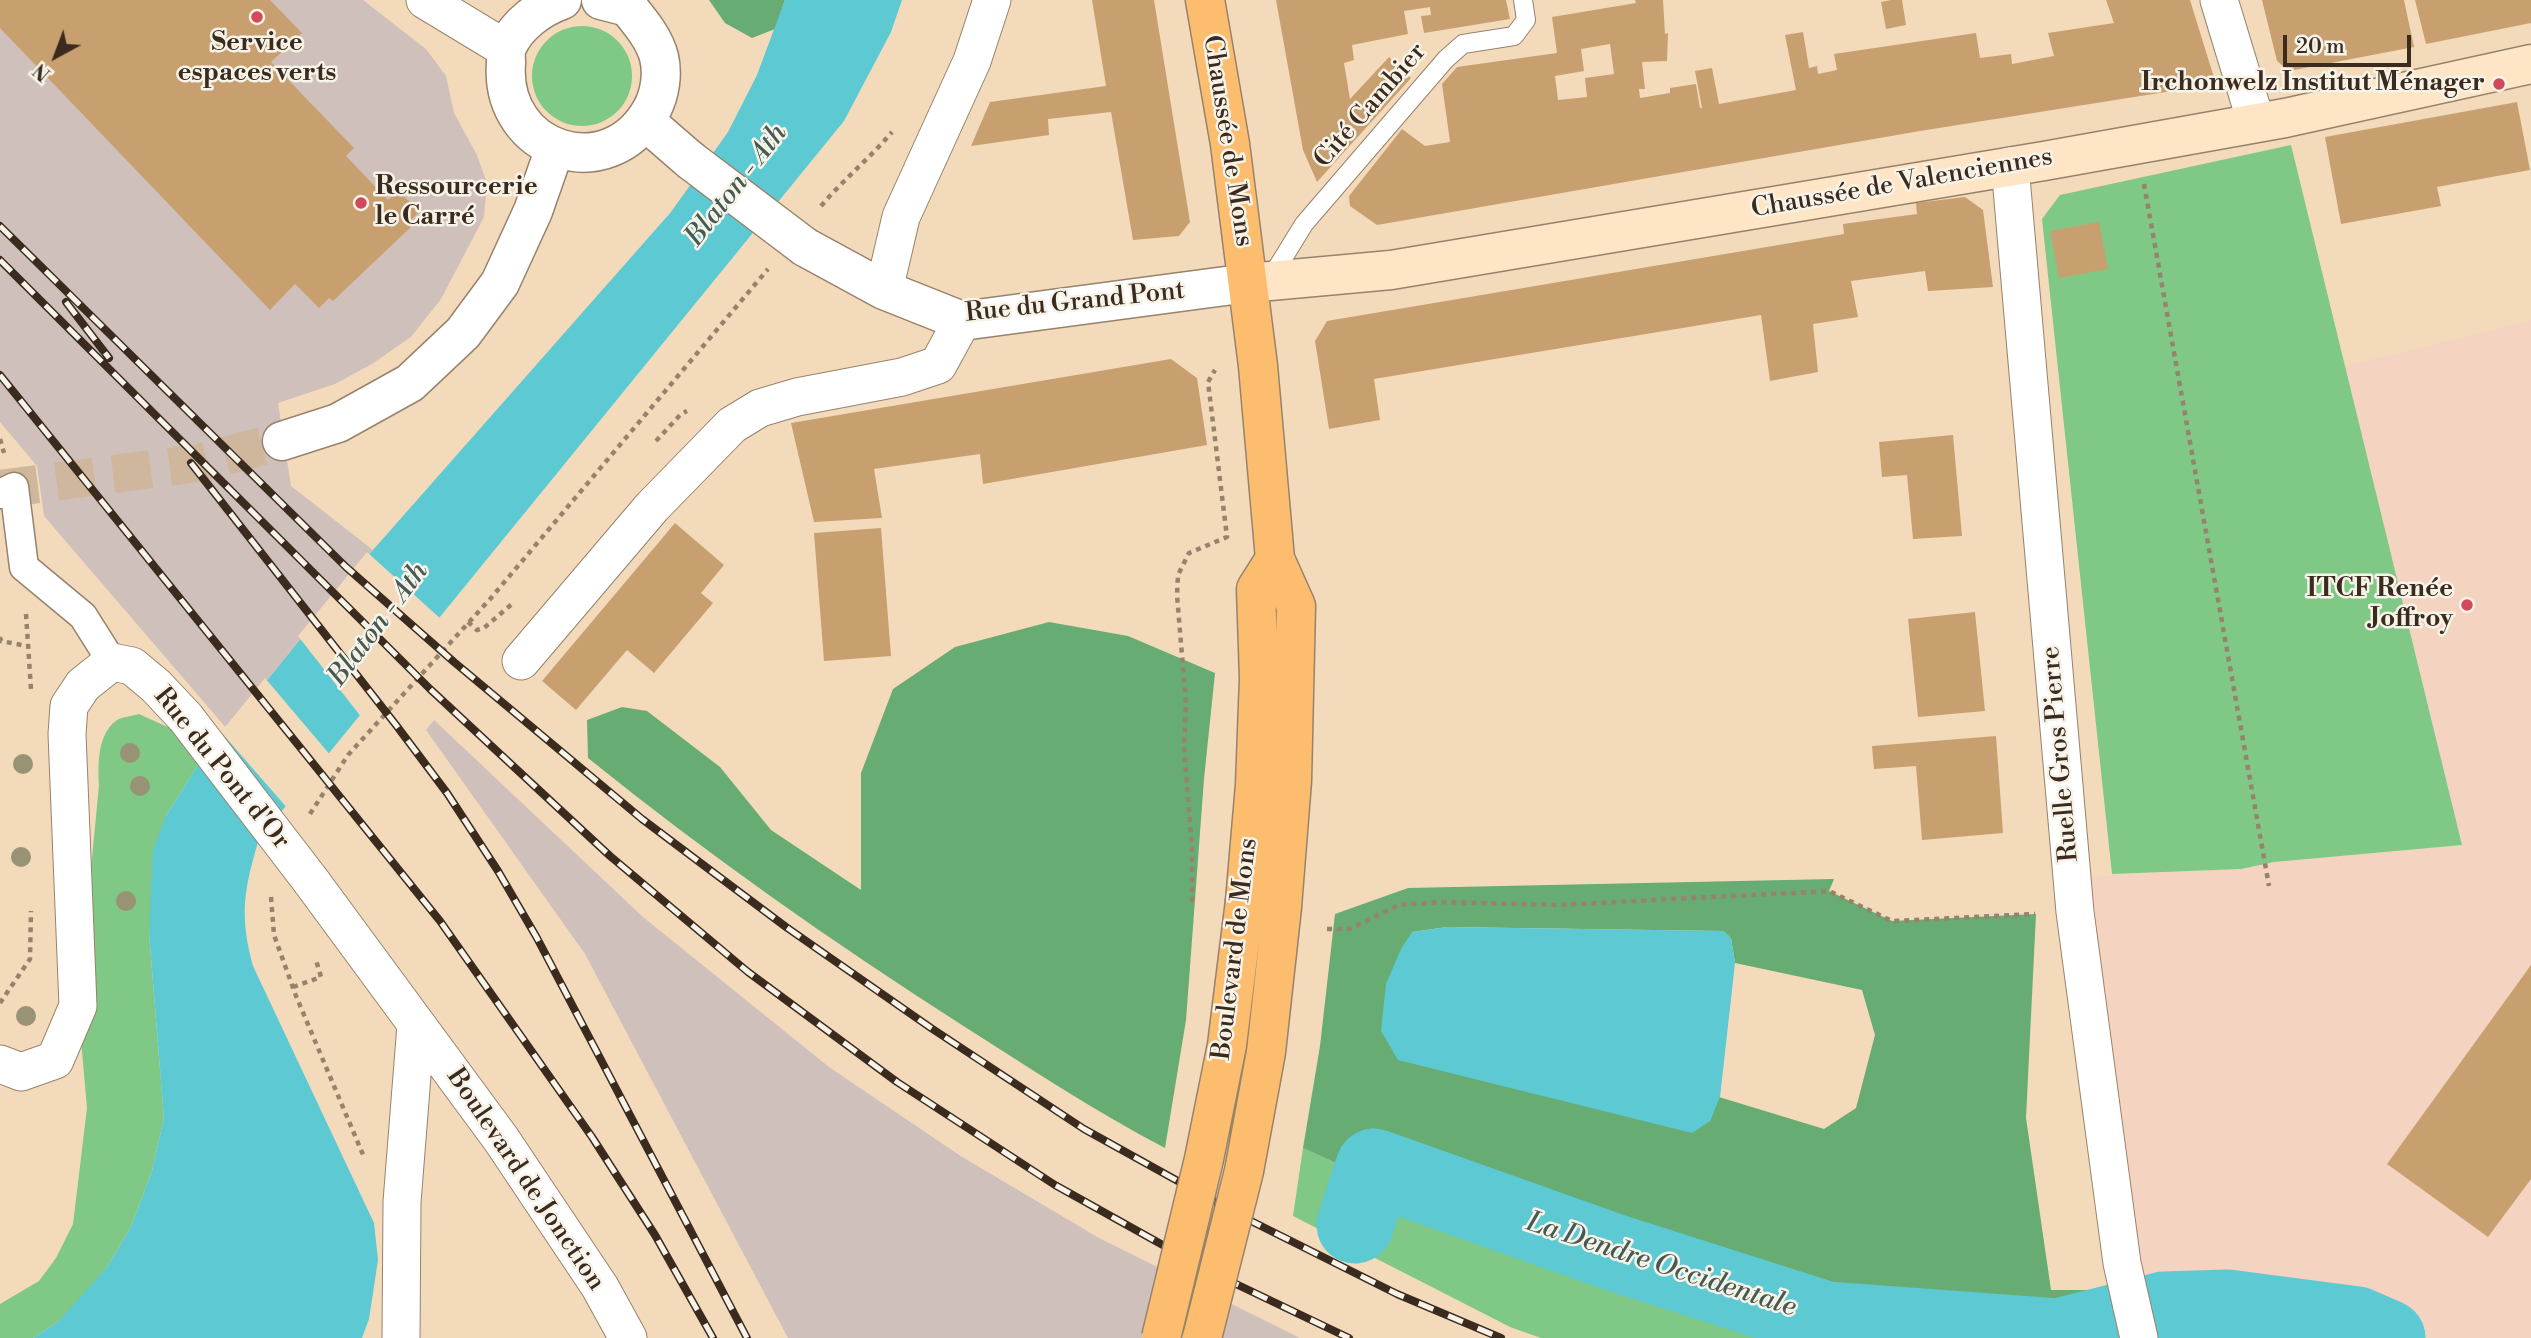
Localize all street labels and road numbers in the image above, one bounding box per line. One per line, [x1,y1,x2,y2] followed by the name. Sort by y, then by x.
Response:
[1195,33,1259,249] street label: Chaussée de Mons
[1308,37,1434,175] street label: Cité Cambier
[1749,142,2055,226] street label: Chaussée de Valenciennes
[964,276,1186,330] street label: Rue du Grand Pont
[2036,645,2086,863] street label: Ruelle Gros Pierre
[146,682,296,856] street label: Rue du Pont d'Or
[1207,836,1265,1062] street label: Boulevard de Mons
[439,1063,611,1297] street label: Boulevard de Jonction

